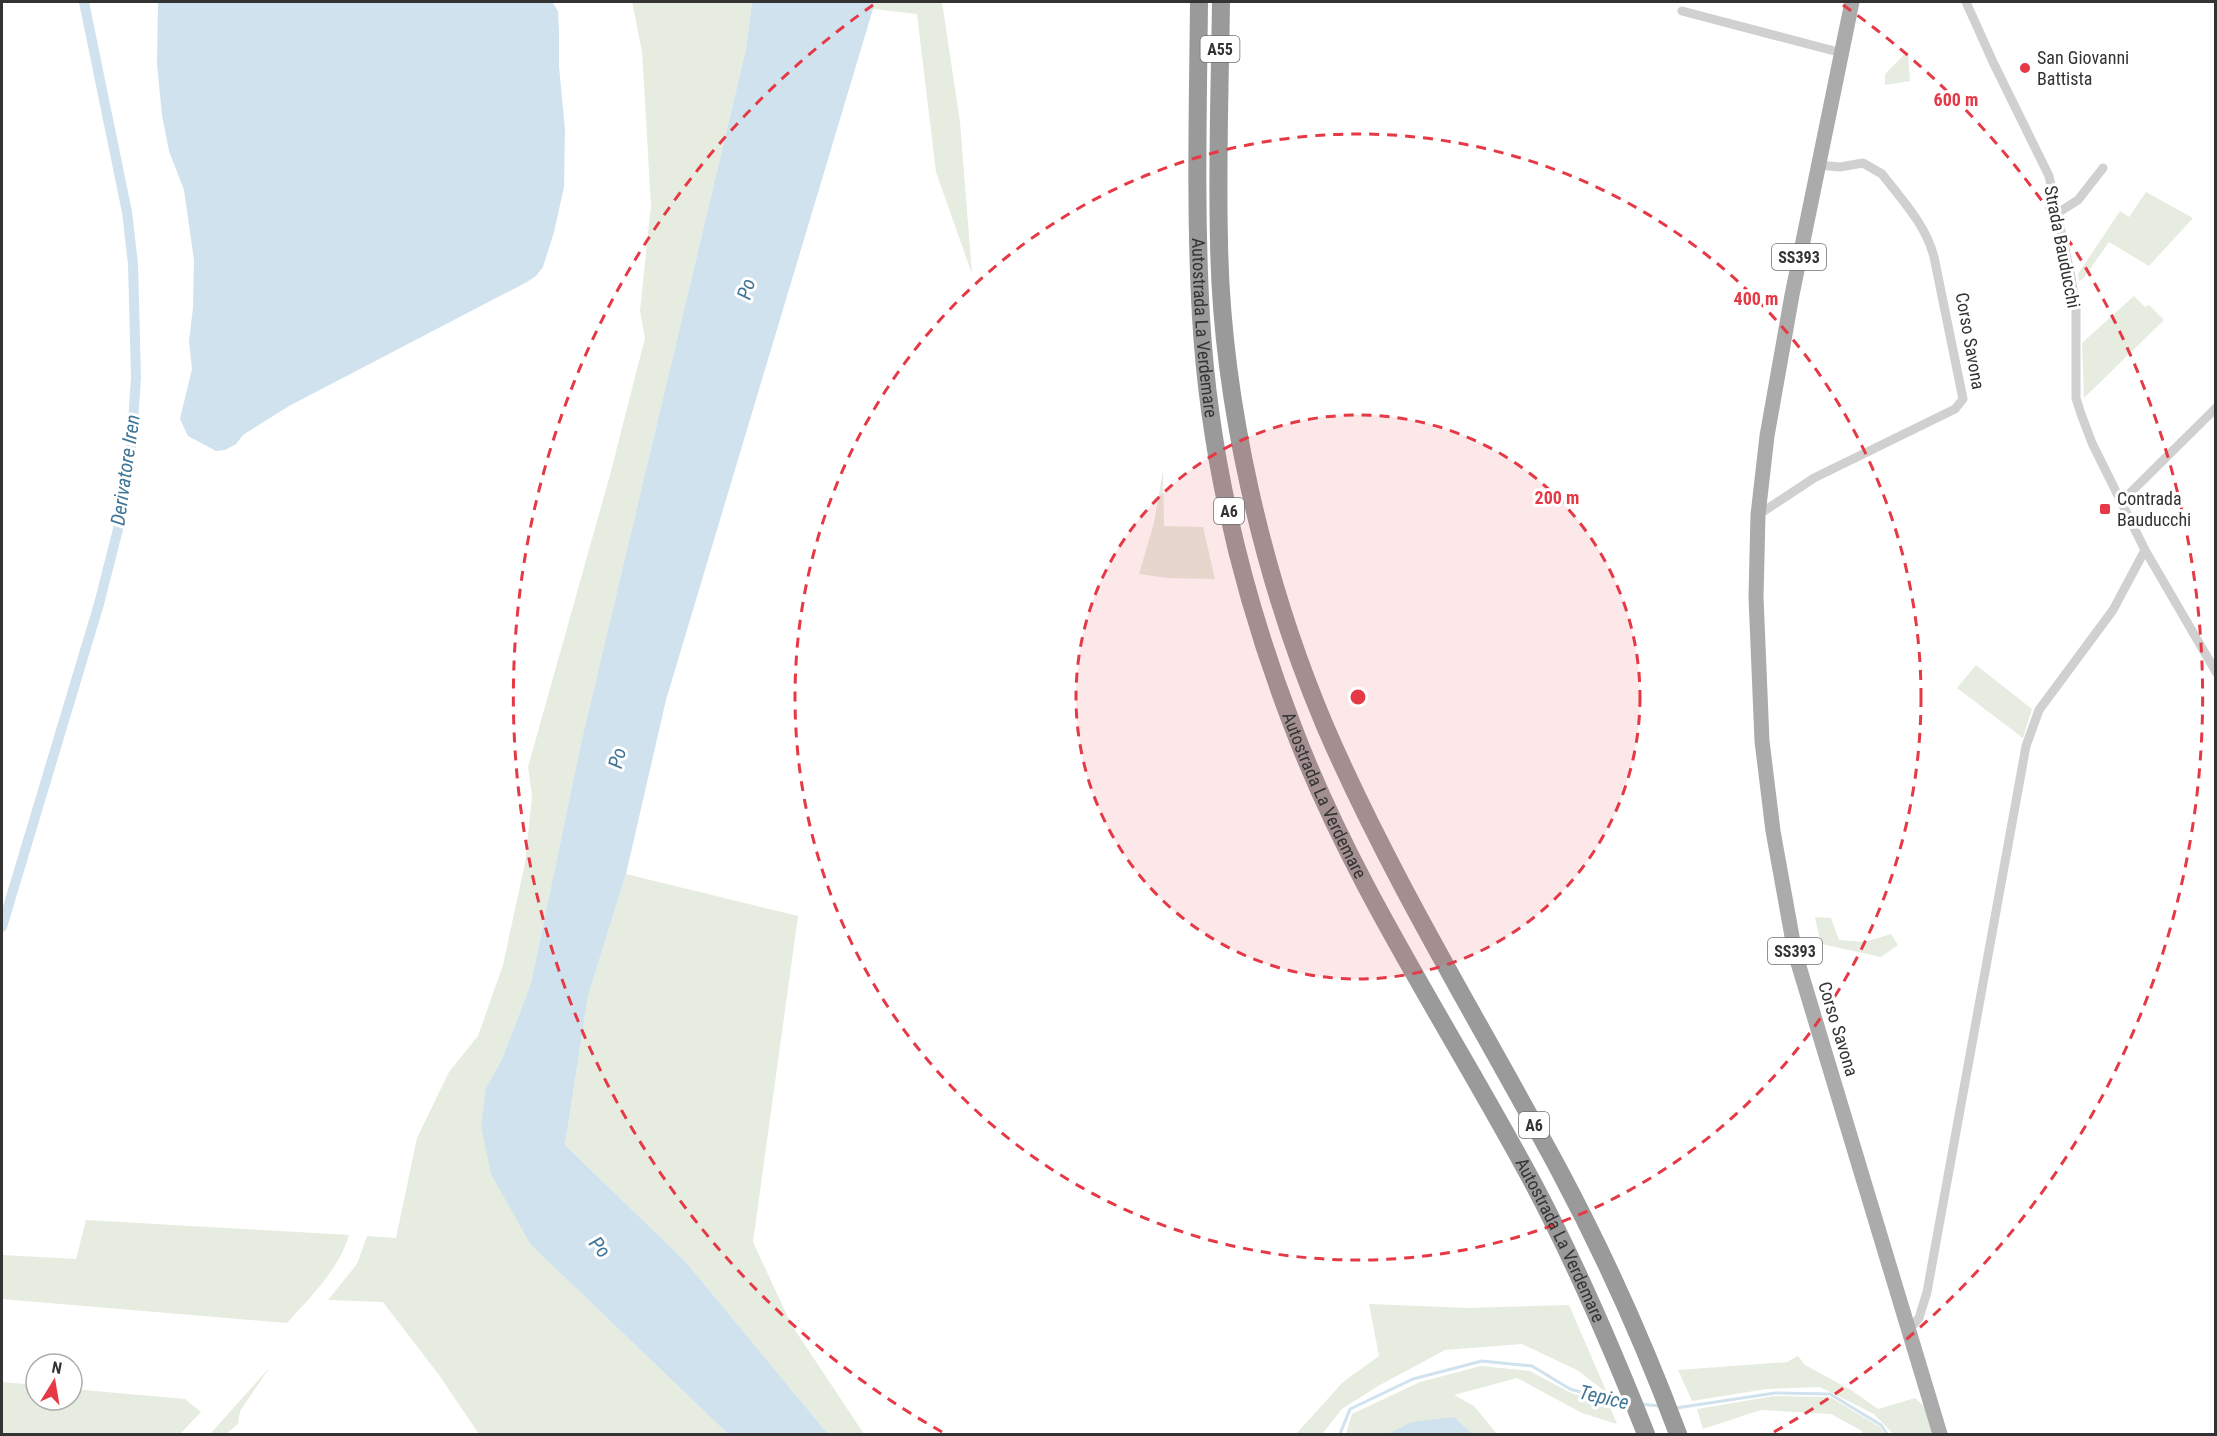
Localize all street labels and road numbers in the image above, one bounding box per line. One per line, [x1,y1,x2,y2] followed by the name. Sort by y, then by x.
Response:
[1200,36,1240,62] road number: A55
[2040,184,2085,310] street label: Strada Bauducchi
[1188,238,1222,419] street label: Autostrada La Verdemare
[1772,244,1826,270] road number: SS393
[1952,291,1989,391] street label: Corso Savona
[1214,498,1244,524] road number: A6
[1278,709,1371,882] street label: Autostrada La Verdemare
[1768,938,1822,964] road number: SS393
[1814,979,1863,1079] street label: Corso Savona
[1519,1112,1549,1138] road number: A6
[1511,1154,1609,1325] street label: Autostrada La Verdemare

